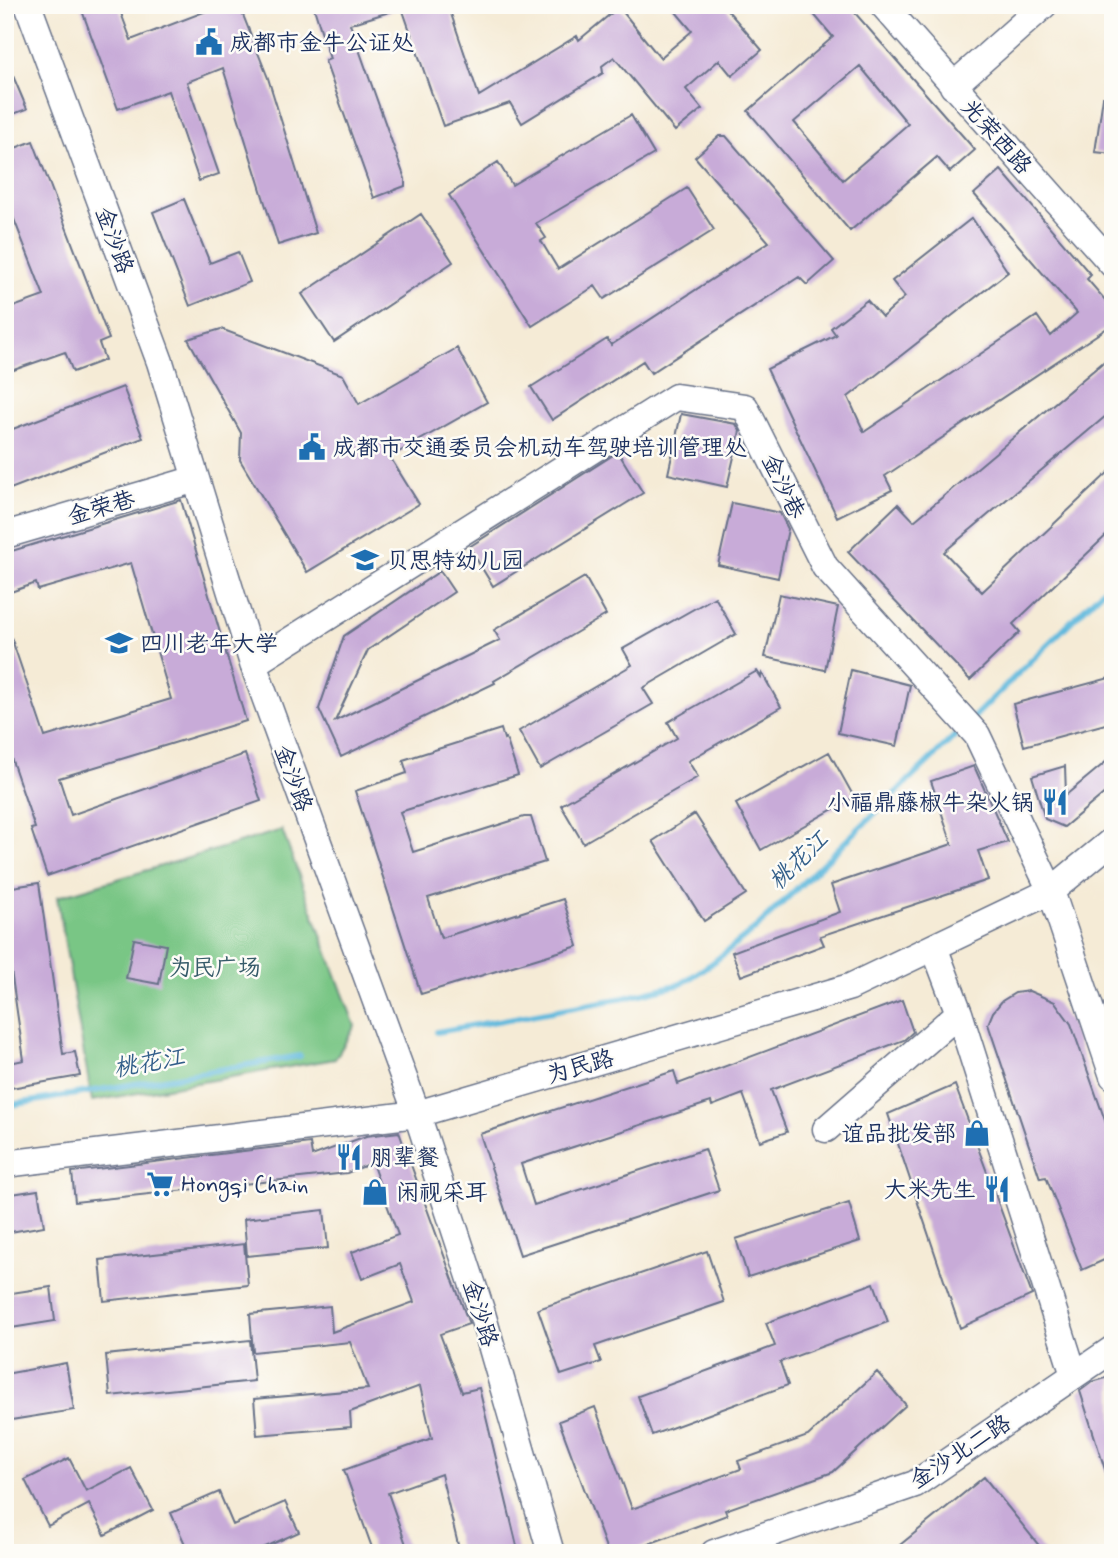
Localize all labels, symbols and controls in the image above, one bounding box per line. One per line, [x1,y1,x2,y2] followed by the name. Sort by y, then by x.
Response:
[194,27,224,57] public building icon: 成都市金牛公证处
[230,29,414,59] place label: 成都市金牛公证处
[954,93,1037,182] street label: 光荣西路
[87,203,139,278] street label: 金沙路
[297,432,327,462] public building icon: 成都市交通委员会机动车驾驶培训管理处
[333,434,747,464] place label: 成都市交通委员会机动车驾驶培训管理处
[754,449,811,525] street label: 金沙巷
[64,485,140,533] street label: 金荣巷
[350,545,380,575] school or university icon: 贝思特幼儿园
[386,547,524,577] place label: 贝思特幼儿园
[104,628,134,658] school or university icon: 四川老年大学
[140,630,278,660] place label: 四川老年大学
[266,741,318,816] street label: 金沙路
[1040,787,1070,817] restaurant icon: 小福鼎藤椒牛杂火锅
[827,789,1034,819] place label: 小福鼎藤椒牛杂火锅
[762,824,836,897] water label: 桃花江
[169,954,261,984] park label: 为民广场
[111,1042,188,1085] water label: 桃花江
[543,1044,618,1092] street label: 为民路
[962,1118,992,1148] shop icon: 谊品批发部
[841,1120,956,1150] place label: 谊品批发部
[334,1142,364,1172] restaurant icon: 朋辈餐
[370,1144,439,1174] place label: 朋辈餐
[145,1169,175,1199] supermarket icon: Hongqi Chain
[181,1171,309,1203] place label: Hongqi Chain
[982,1174,1012,1204] restaurant icon: 大米先生
[884,1176,976,1206] place label: 大米先生
[360,1177,390,1207] shop icon: 闲视采耳
[396,1179,488,1209] place label: 闲视采耳
[455,1276,504,1351] street label: 金沙路
[905,1409,1017,1497] street label: 金沙北二路

